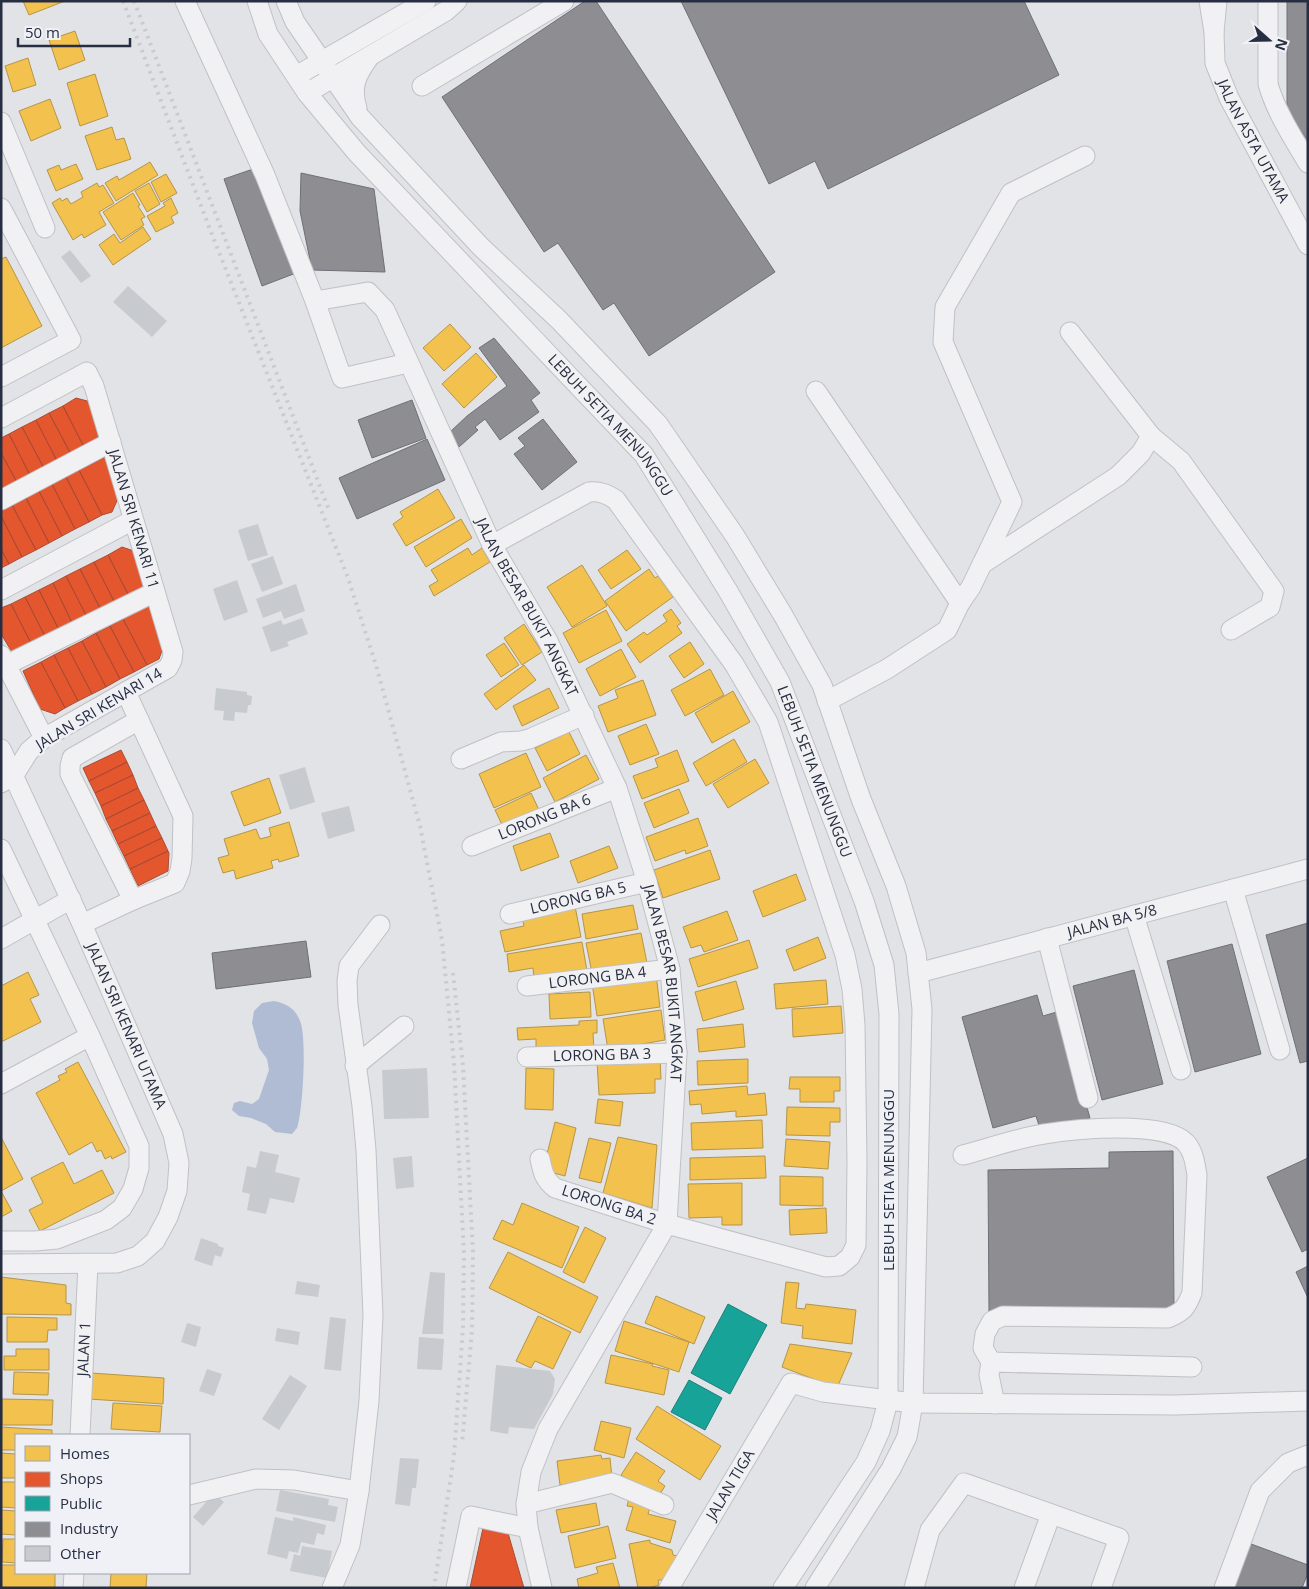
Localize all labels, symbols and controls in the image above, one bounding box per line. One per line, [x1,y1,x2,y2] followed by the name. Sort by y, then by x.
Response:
[18,15,130,47] scale bar
[1244,15,1294,65] north arrow
[25,22,60,42] text: 50 m
[1271,36,1293,53] text: N
[1213,74,1295,207] street label: JALAN ASTA UTAMA
[544,349,678,500] street label: LEBUH SETIA MENUNGGU
[104,445,165,591] street label: JALAN SRI KENARI 11
[471,513,584,700] street label: JALAN BESAR BUKIT ANGKAT
[30,662,166,755] street label: JALAN SRI KENARI 14
[773,683,857,860] street label: LEBUH SETIA MENUNGGU
[495,789,593,844] street label: LORONG BA 6
[528,876,628,918] street label: LORONG BA 5
[639,880,688,1083] street label: JALAN BESAR BUKIT ANGKAT
[1063,899,1159,942] street label: JALAN BA 5/8
[82,938,172,1112] street label: JALAN SRI KENARI UTAMA
[547,961,648,992] street label: LORONG BA 4
[553,1043,651,1065] street label: LORONG BA 3
[878,1089,898,1271] street label: LEBUH SETIA MENUNGGU
[560,1179,659,1229] street label: LORONG BA 2
[72,1321,94,1379] street label: JALAN 1
[15,1434,190,1574] legend
[60,1443,110,1463] text: Homes
[700,1445,759,1525] street label: JALAN TIGA
[60,1468,103,1488] text: Shops
[60,1493,102,1513] text: Public
[60,1518,118,1538] text: Industry
[60,1543,101,1563] text: Other

